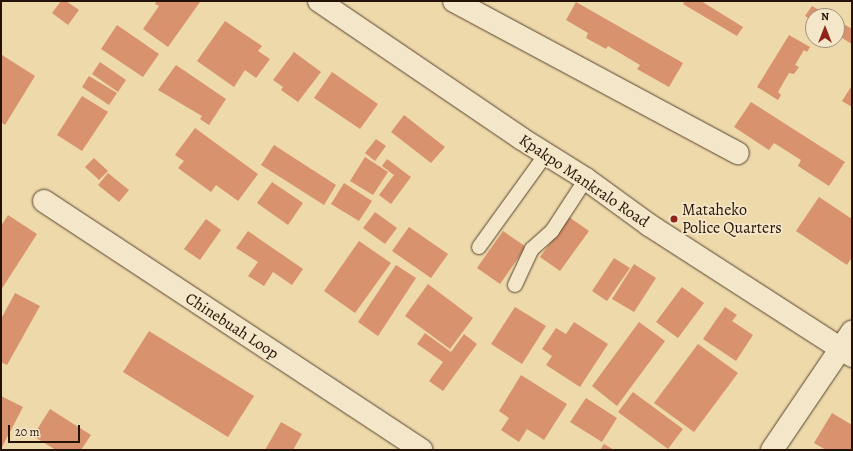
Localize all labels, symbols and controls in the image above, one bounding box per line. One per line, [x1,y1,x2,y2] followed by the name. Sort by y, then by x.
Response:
[805,8,845,48] north arrow
[821,9,829,24] text: N
[515,130,653,232] street label: Kpakpo Mankralo Road
[682,200,782,238] place label: Mataheko Police Quarters
[669,214,679,224] marker: Mataheko Police Quarters
[182,289,282,363] street label: Chinebuah Loop
[10,417,82,443] scale bar
[15,424,39,440] text: 20 m

